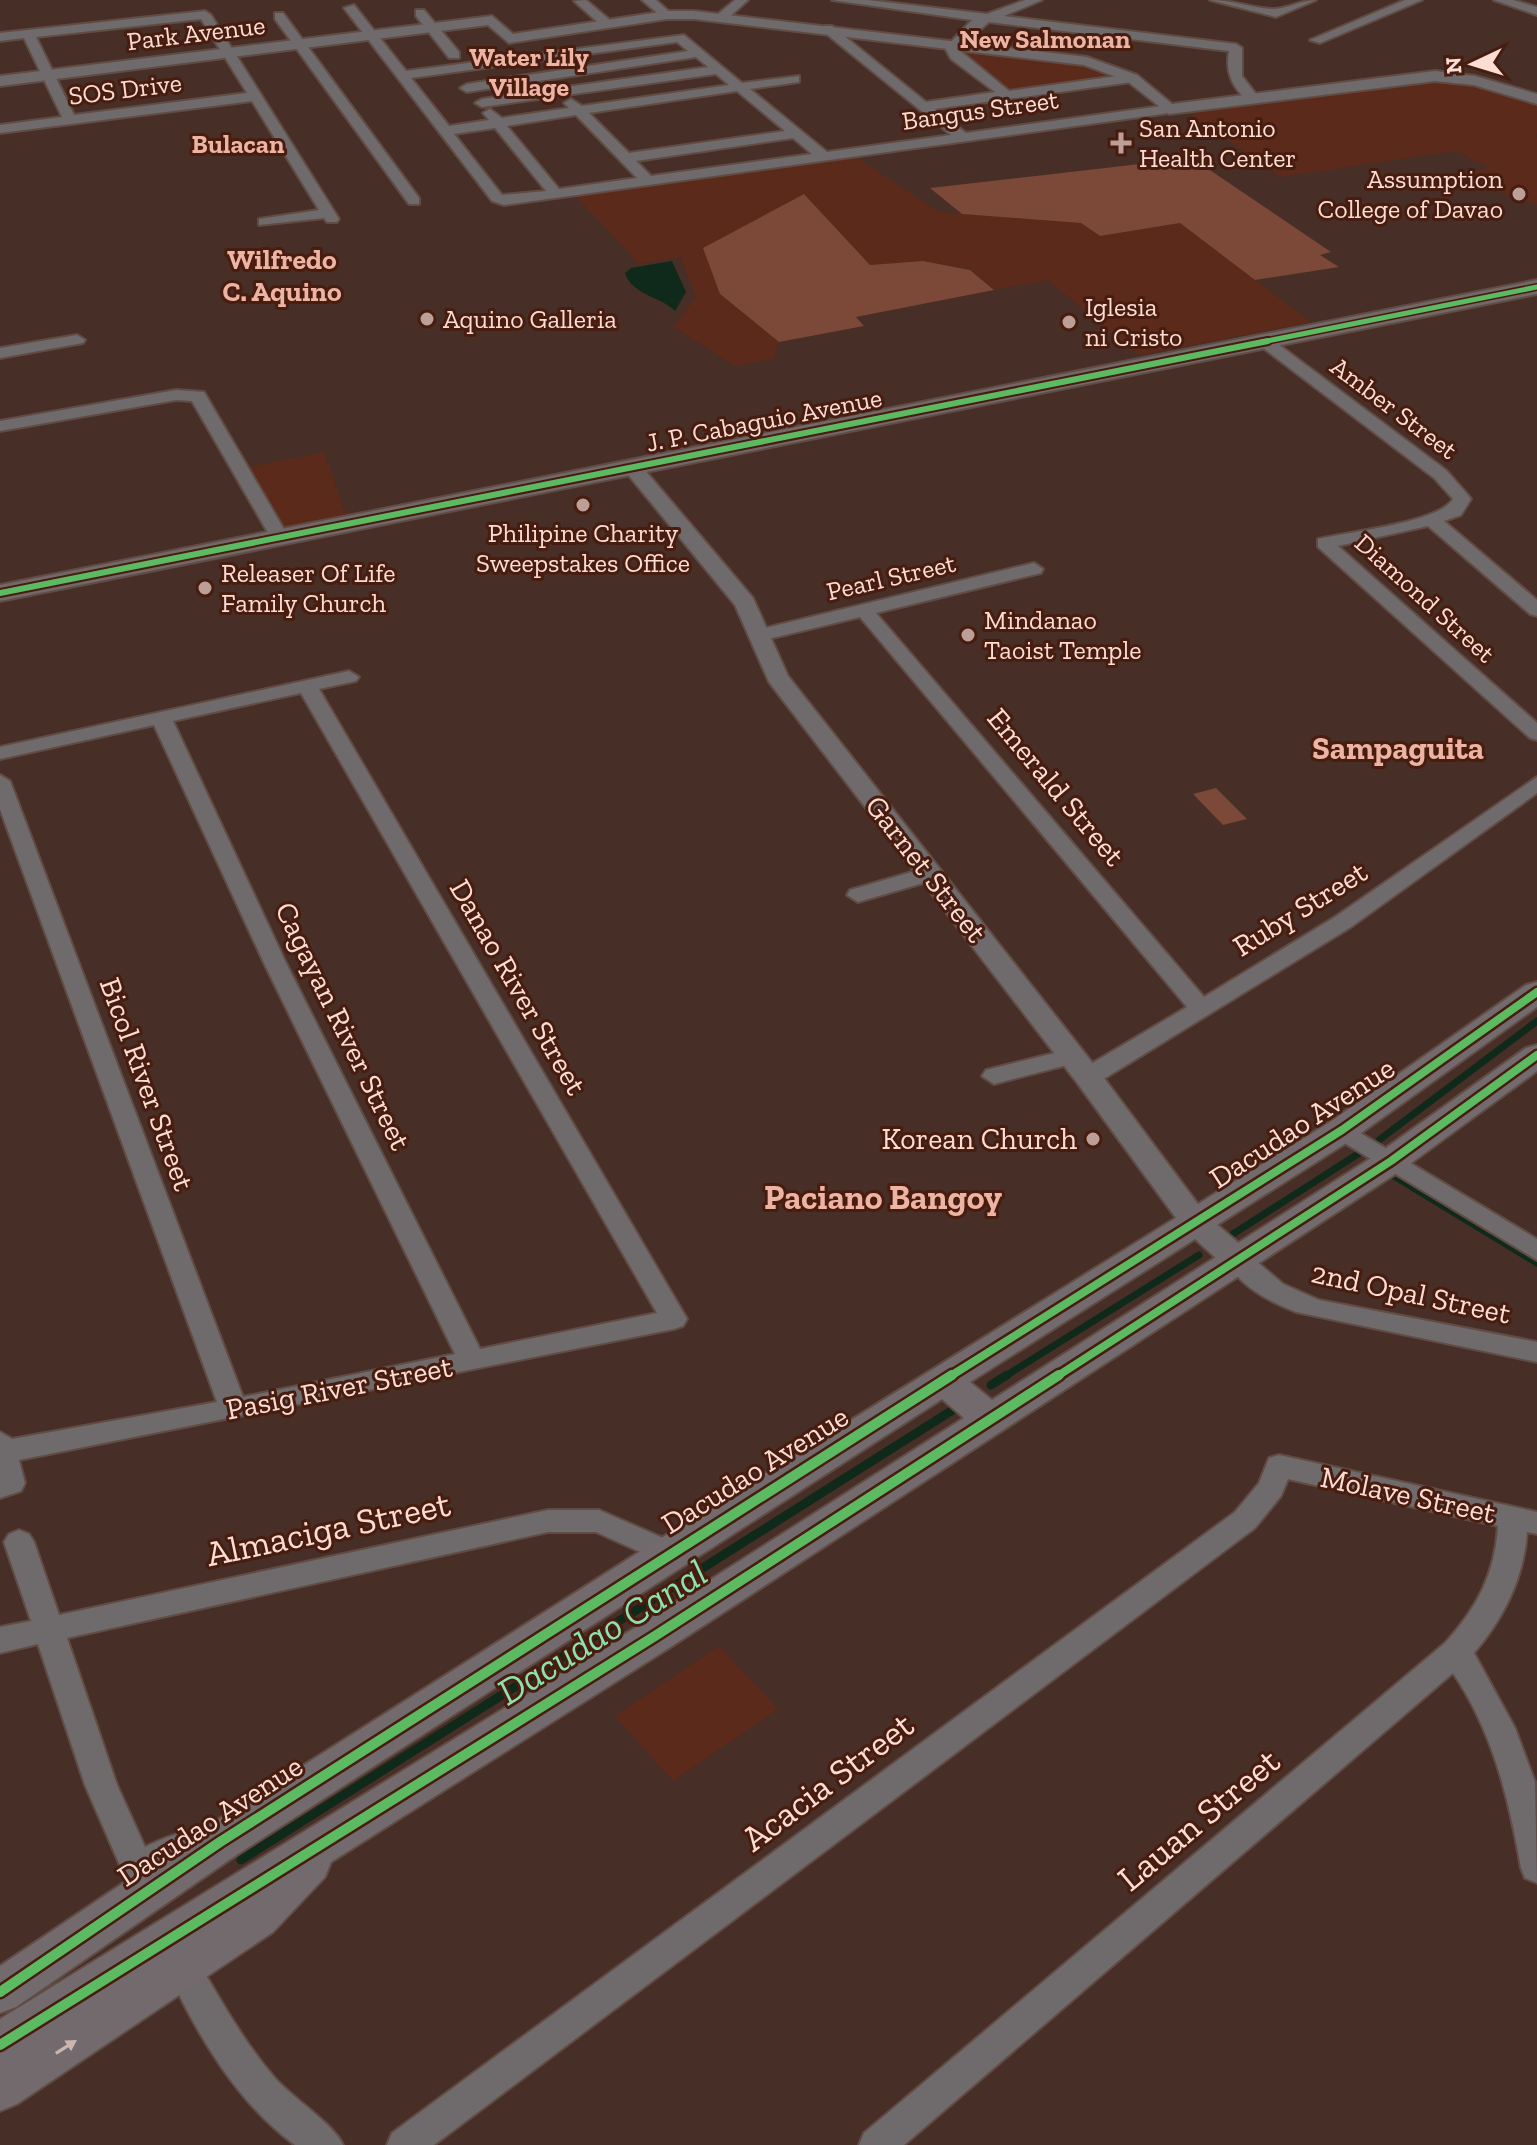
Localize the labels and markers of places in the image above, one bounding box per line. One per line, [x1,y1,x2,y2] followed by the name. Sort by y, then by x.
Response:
[1139,112,1296,174] place label: San Antonio Health Center
[1110,132,1132,154] marker: San Antonio Health Center
[1318,163,1503,225] place label: Assumption College of Davao
[1510,185,1528,203] marker: Assumption College of Davao
[1085,291,1182,353] place label: Iglesia ni Cristo
[443,303,617,335] place label: Aquino Galleria
[418,310,436,328] marker: Aquino Galleria
[1060,313,1078,331] marker: Iglesia ni Cristo
[574,496,592,514] marker: Philipine Charity Sweepstakes Office
[476,517,690,579] place label: Philipine Charity Sweepstakes Office
[221,557,396,619] place label: Releaser Of Life Family Church
[196,579,214,597] marker: Releaser Of Life Family Church
[984,604,1142,666] place label: Mindanao Taoist Temple
[959,626,977,644] marker: Mindanao Taoist Temple
[881,1121,1077,1157] place label: Korean Church
[1084,1130,1102,1148] marker: Korean Church

